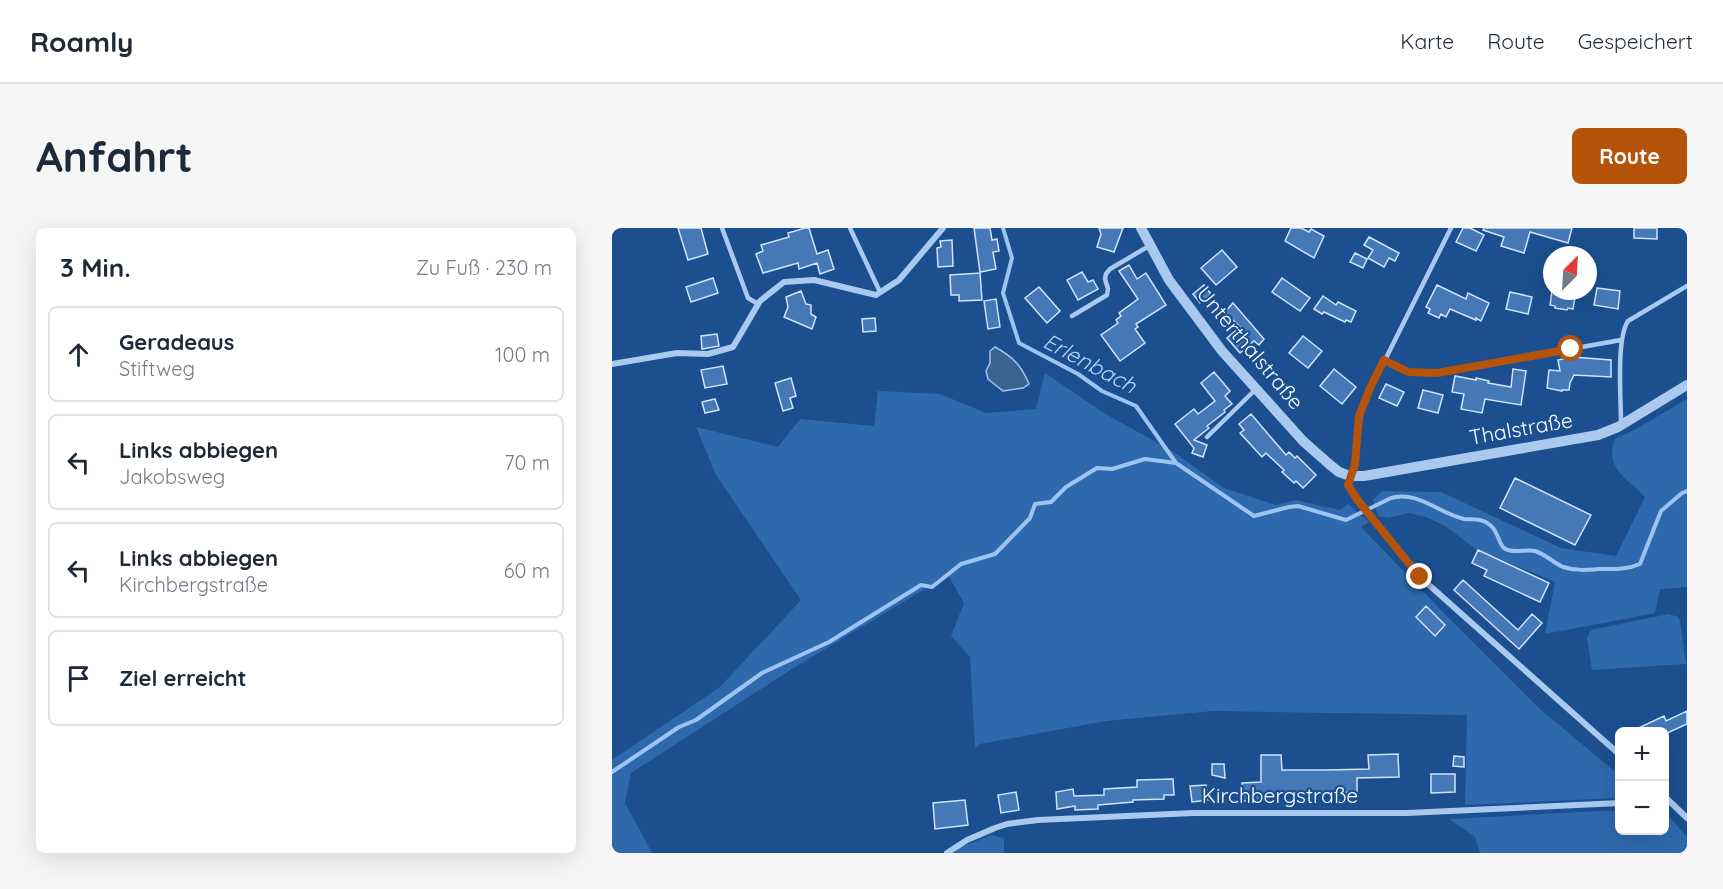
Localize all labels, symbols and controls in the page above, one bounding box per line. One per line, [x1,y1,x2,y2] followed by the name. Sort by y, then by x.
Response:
[30,24,134,59] text: Roamly
[1400,28,1454,54] text: Karte
[1487,28,1545,54] text: Route
[1578,28,1693,54] text: Gespeichert
[1572,128,1687,184] button: Route
[36,130,193,183] text: Anfahrt
[1543,246,1597,300] north arrow
[60,251,131,284] text: 3 Min.
[416,255,552,280] text: Zu Fuß · 230 m
[1192,280,1310,414] street label: Unterthalstraße
[1039,327,1142,399] water label: Erlenbach
[119,328,234,356] text: Geradeaus
[1557,335,1583,361] route start
[62,338,95,371] icon: ahead
[495,342,550,367] text: 100 m
[119,356,195,381] text: Stiftweg
[1467,406,1574,450] street label: Thalstraße
[119,436,278,464] text: Links abbiegen
[62,446,95,479] icon: left
[504,450,550,475] text: 70 m
[119,464,225,489] text: Jakobsweg
[119,544,278,572] text: Links abbiegen
[62,554,95,587] icon: left
[504,558,550,583] text: 60 m
[1406,563,1432,589] route end
[119,572,268,597] text: Kirchbergstraße
[62,662,95,695] icon: arrive
[119,664,247,692] text: Ziel erreicht
[1615,727,1669,835] map controls
[1615,727,1669,781] button: +
[1615,781,1669,835] button: −
[1202,782,1358,808] street label: Kirchbergstraße

